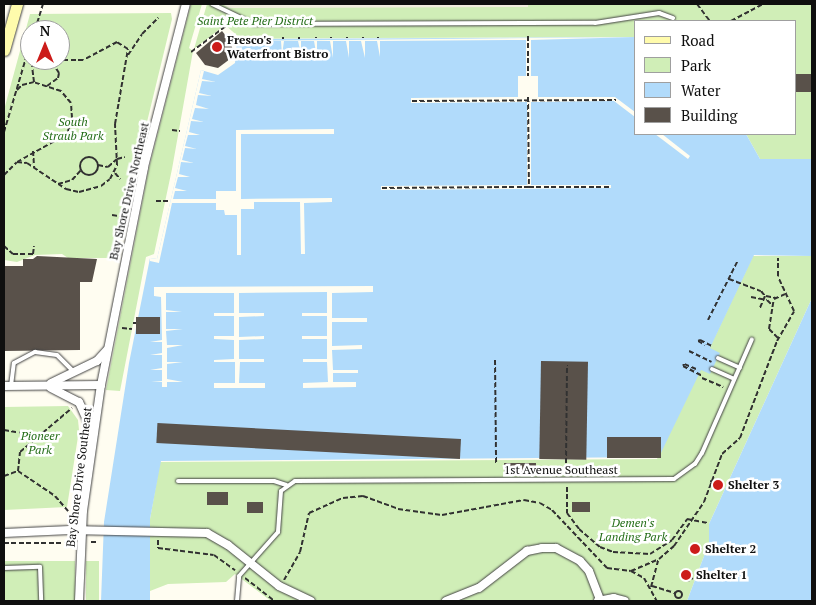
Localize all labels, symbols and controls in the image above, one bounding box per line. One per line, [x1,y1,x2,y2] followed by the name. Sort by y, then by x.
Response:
[197,14,313,28] park label: Saint Pete Pier District
[20,20,70,70] north arrow
[634,20,796,135] legend
[40,21,50,40] text: N
[681,30,714,50] text: Road
[227,33,328,61] place label: Fresco's Waterfront Bistro
[211,41,223,53] marker: Fresco's Waterfront Bistro
[681,55,711,75] text: Park
[681,80,720,100] text: Water
[681,105,738,125] text: Building
[43,115,103,143] park label: South Straub Park
[106,121,152,261] street label: Bay Shore Drive Northeast
[63,406,95,548] street label: Bay Shore Drive Southeast
[21,429,59,457] park label: Pioneer Park
[504,463,618,477] street label: 1st Avenue Southeast
[728,478,779,492] place label: Shelter 3
[712,479,724,491] marker: Shelter 3
[599,516,667,544] park label: Demen's Landing Park
[705,542,756,556] place label: Shelter 2
[689,543,701,555] marker: Shelter 2
[696,568,747,582] place label: Shelter 1
[680,569,692,581] marker: Shelter 1

